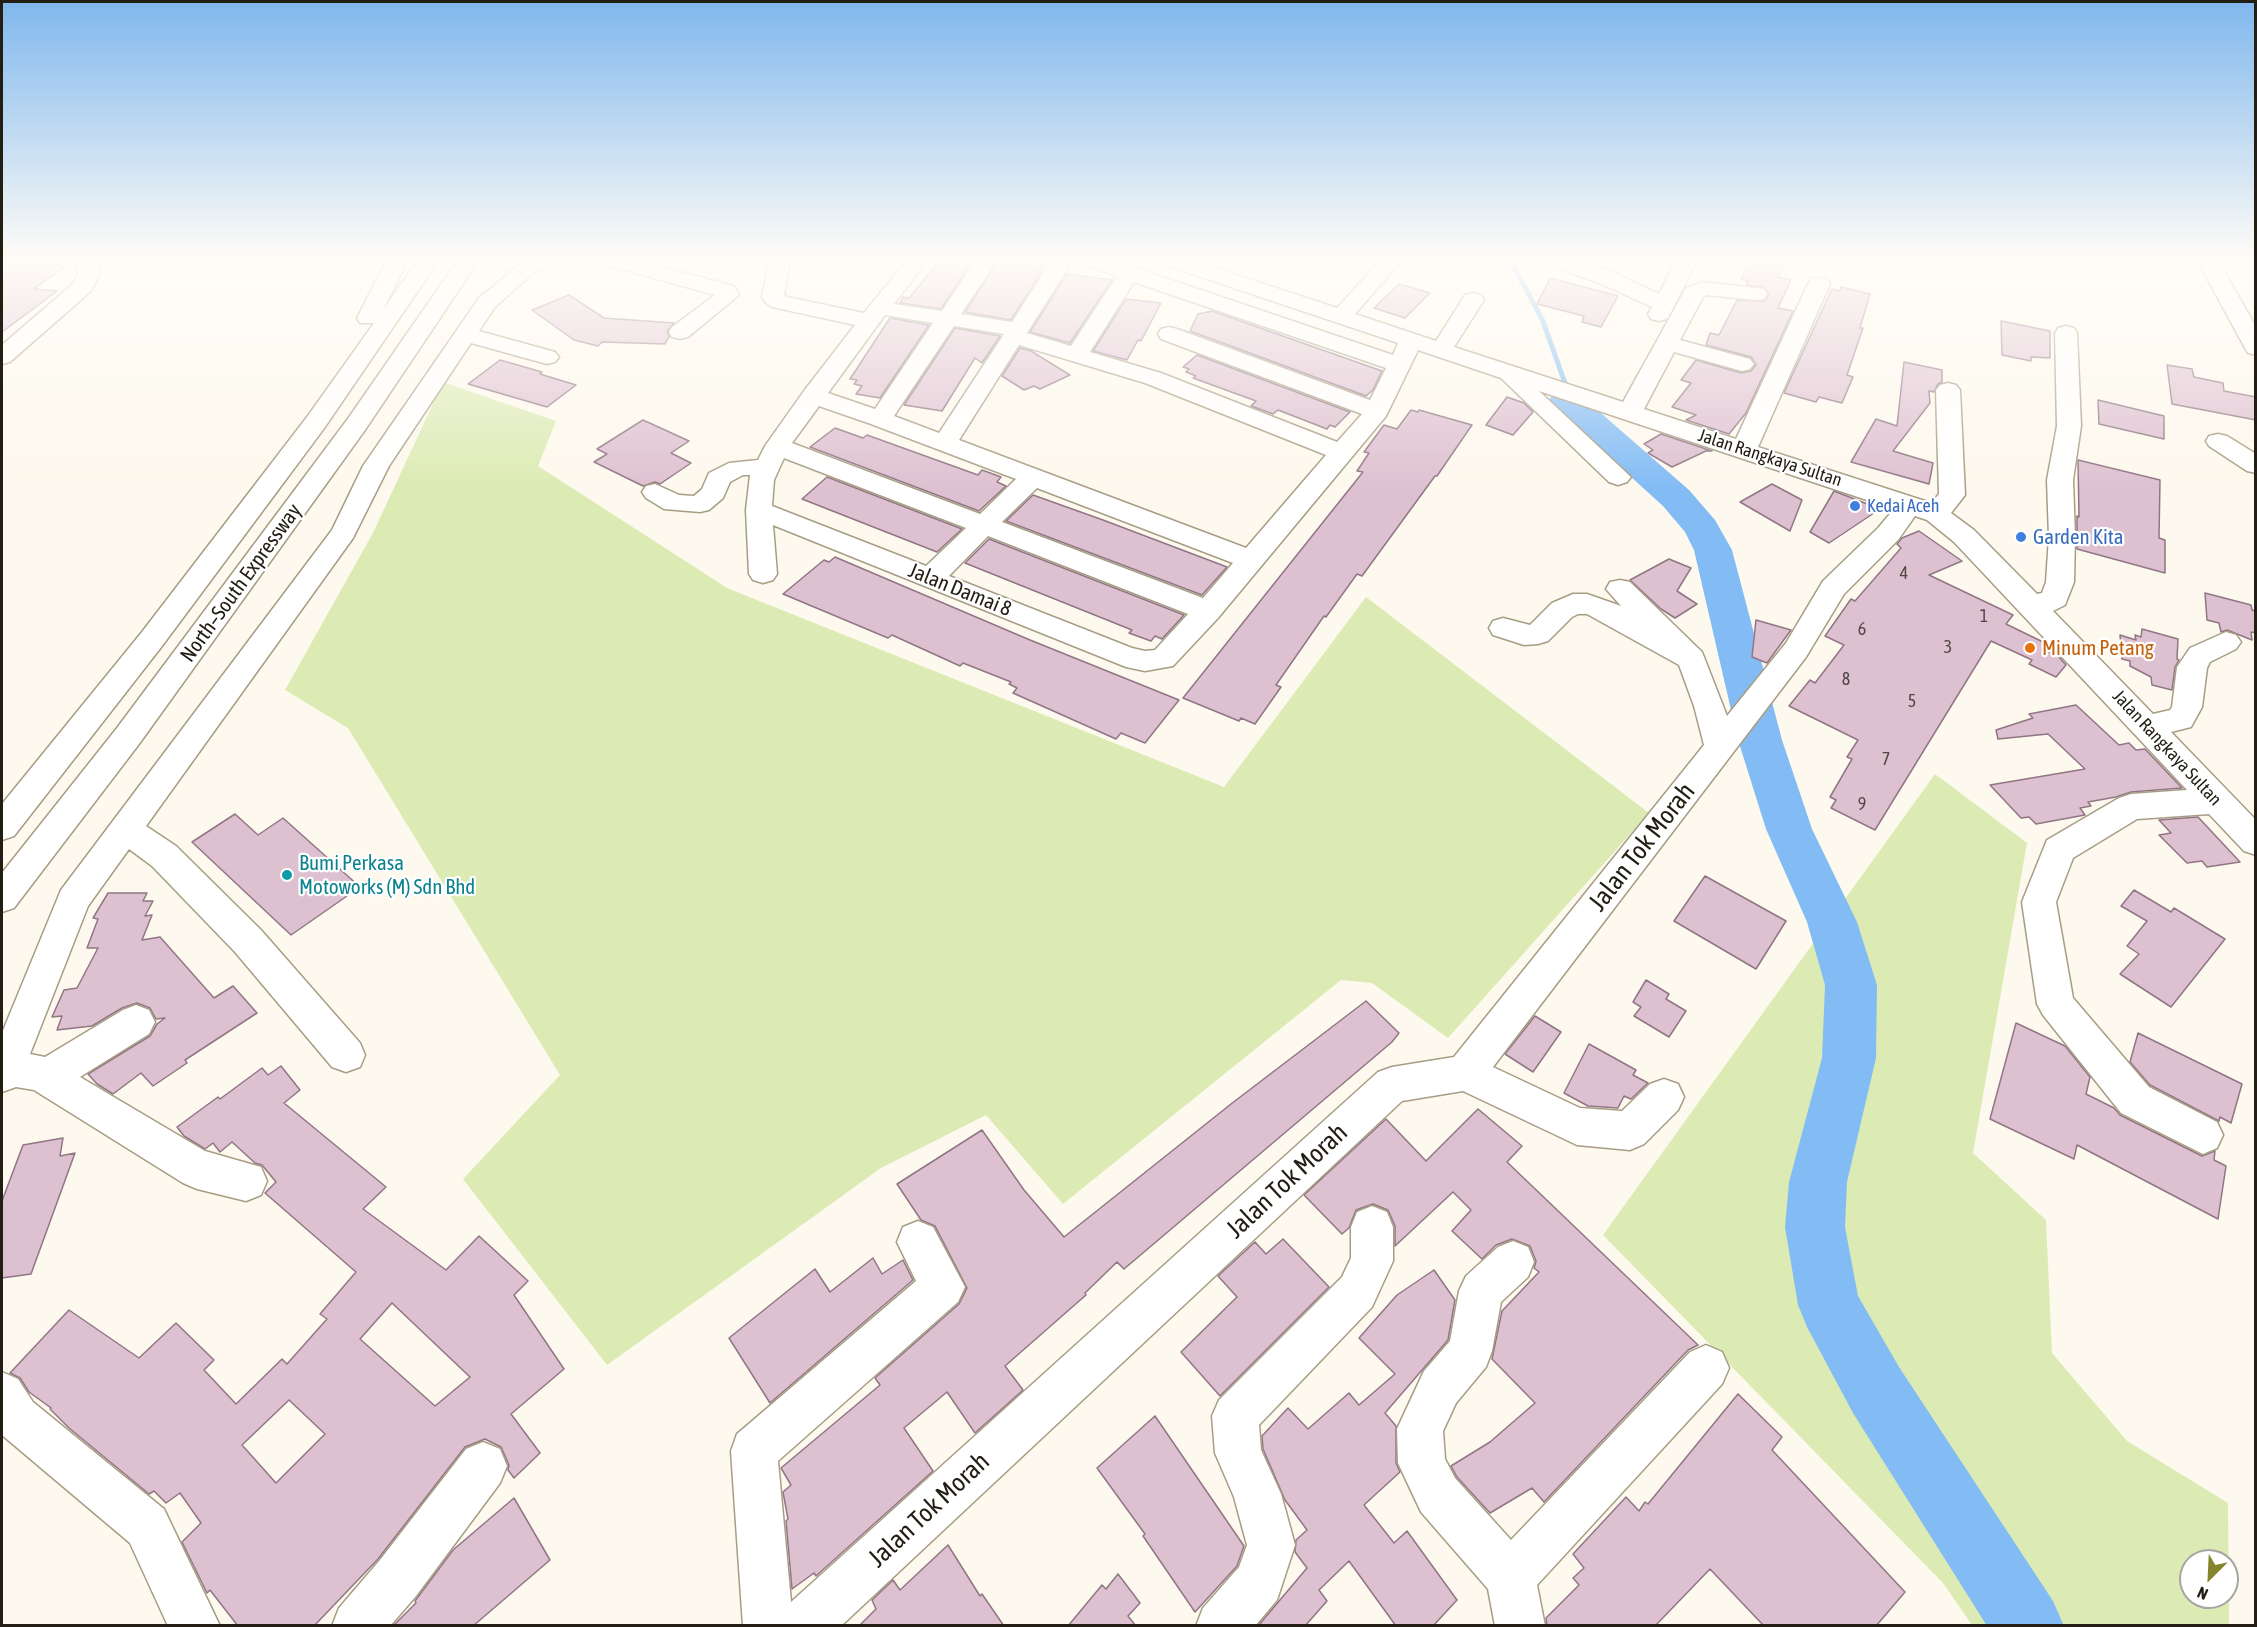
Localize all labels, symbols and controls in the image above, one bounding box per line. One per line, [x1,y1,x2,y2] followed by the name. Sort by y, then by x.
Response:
[1695,425,1845,491] street label: Jalan Rangkaya Sultan
[1867,495,1939,517] place label: Kedai Aceh
[175,499,307,667] street label: North–South Expressway
[1848,499,1862,513] marker: Kedai Aceh
[2033,524,2124,550] place label: Garden Kita
[2014,530,2028,544] marker: Garden Kita
[905,558,1015,622] street label: Jalan Damai 8
[1900,562,1908,584] house number: 4
[1980,605,1988,627] house number: 1
[1858,618,1866,640] house number: 6
[2042,635,2154,661] place label: Minum Petang
[1944,636,1952,658] house number: 3
[2023,641,2037,655] marker: Minum Petang
[1842,668,1850,690] house number: 8
[2108,686,2226,810] street label: Jalan Rangkaya Sultan
[1908,690,1916,712] house number: 5
[1882,748,1890,770] house number: 7
[1582,777,1702,917] street label: Jalan Tok Morah
[1858,793,1866,815] house number: 9
[299,850,475,900] place label: Bumi Perkasa Motoworks (M) Sdn Bhd
[280,868,294,882] marker: Bumi Perkasa Motoworks (M) Sdn Bhd
[1220,1117,1354,1245] street label: Jalan Tok Morah
[862,1446,996,1574] street label: Jalan Tok Morah
[2179,1549,2239,1609] north arrow
[2195,1583,2210,1604] text: N

